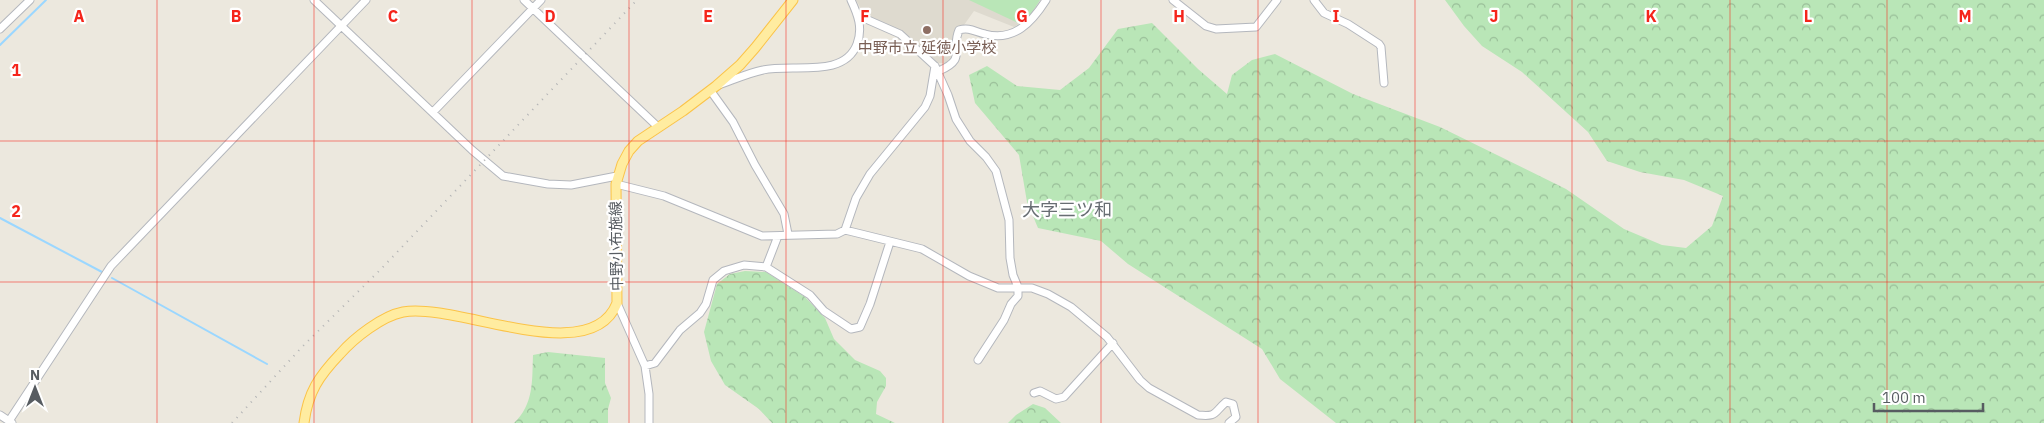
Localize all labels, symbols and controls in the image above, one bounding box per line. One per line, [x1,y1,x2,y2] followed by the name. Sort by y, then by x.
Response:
[74,6,85,26] text: A
[231,6,242,26] text: B
[388,6,398,26] text: C
[544,6,556,26] text: D
[703,6,713,26] text: E
[860,6,870,26] text: F
[1016,6,1028,26] text: G
[1173,6,1185,26] text: H
[1333,6,1340,26] text: I
[1490,6,1498,26] text: J
[1645,6,1657,26] text: K
[1804,6,1812,26] text: L
[1958,6,1972,26] text: M
[921,24,933,36] marker: 中野市立 延徳小学校
[858,38,996,57] place label: 中野市立 延徳小学校
[11,60,21,80] text: 1
[1022,198,1112,221] district label: 大字三ツ和
[11,201,21,221] text: 2
[606,201,626,291] street label: 中野小布施線
[10,363,60,413] north arrow
[30,366,40,384] text: N
[1874,380,1983,412] scale bar
[1882,388,1926,407] text: 100 m

